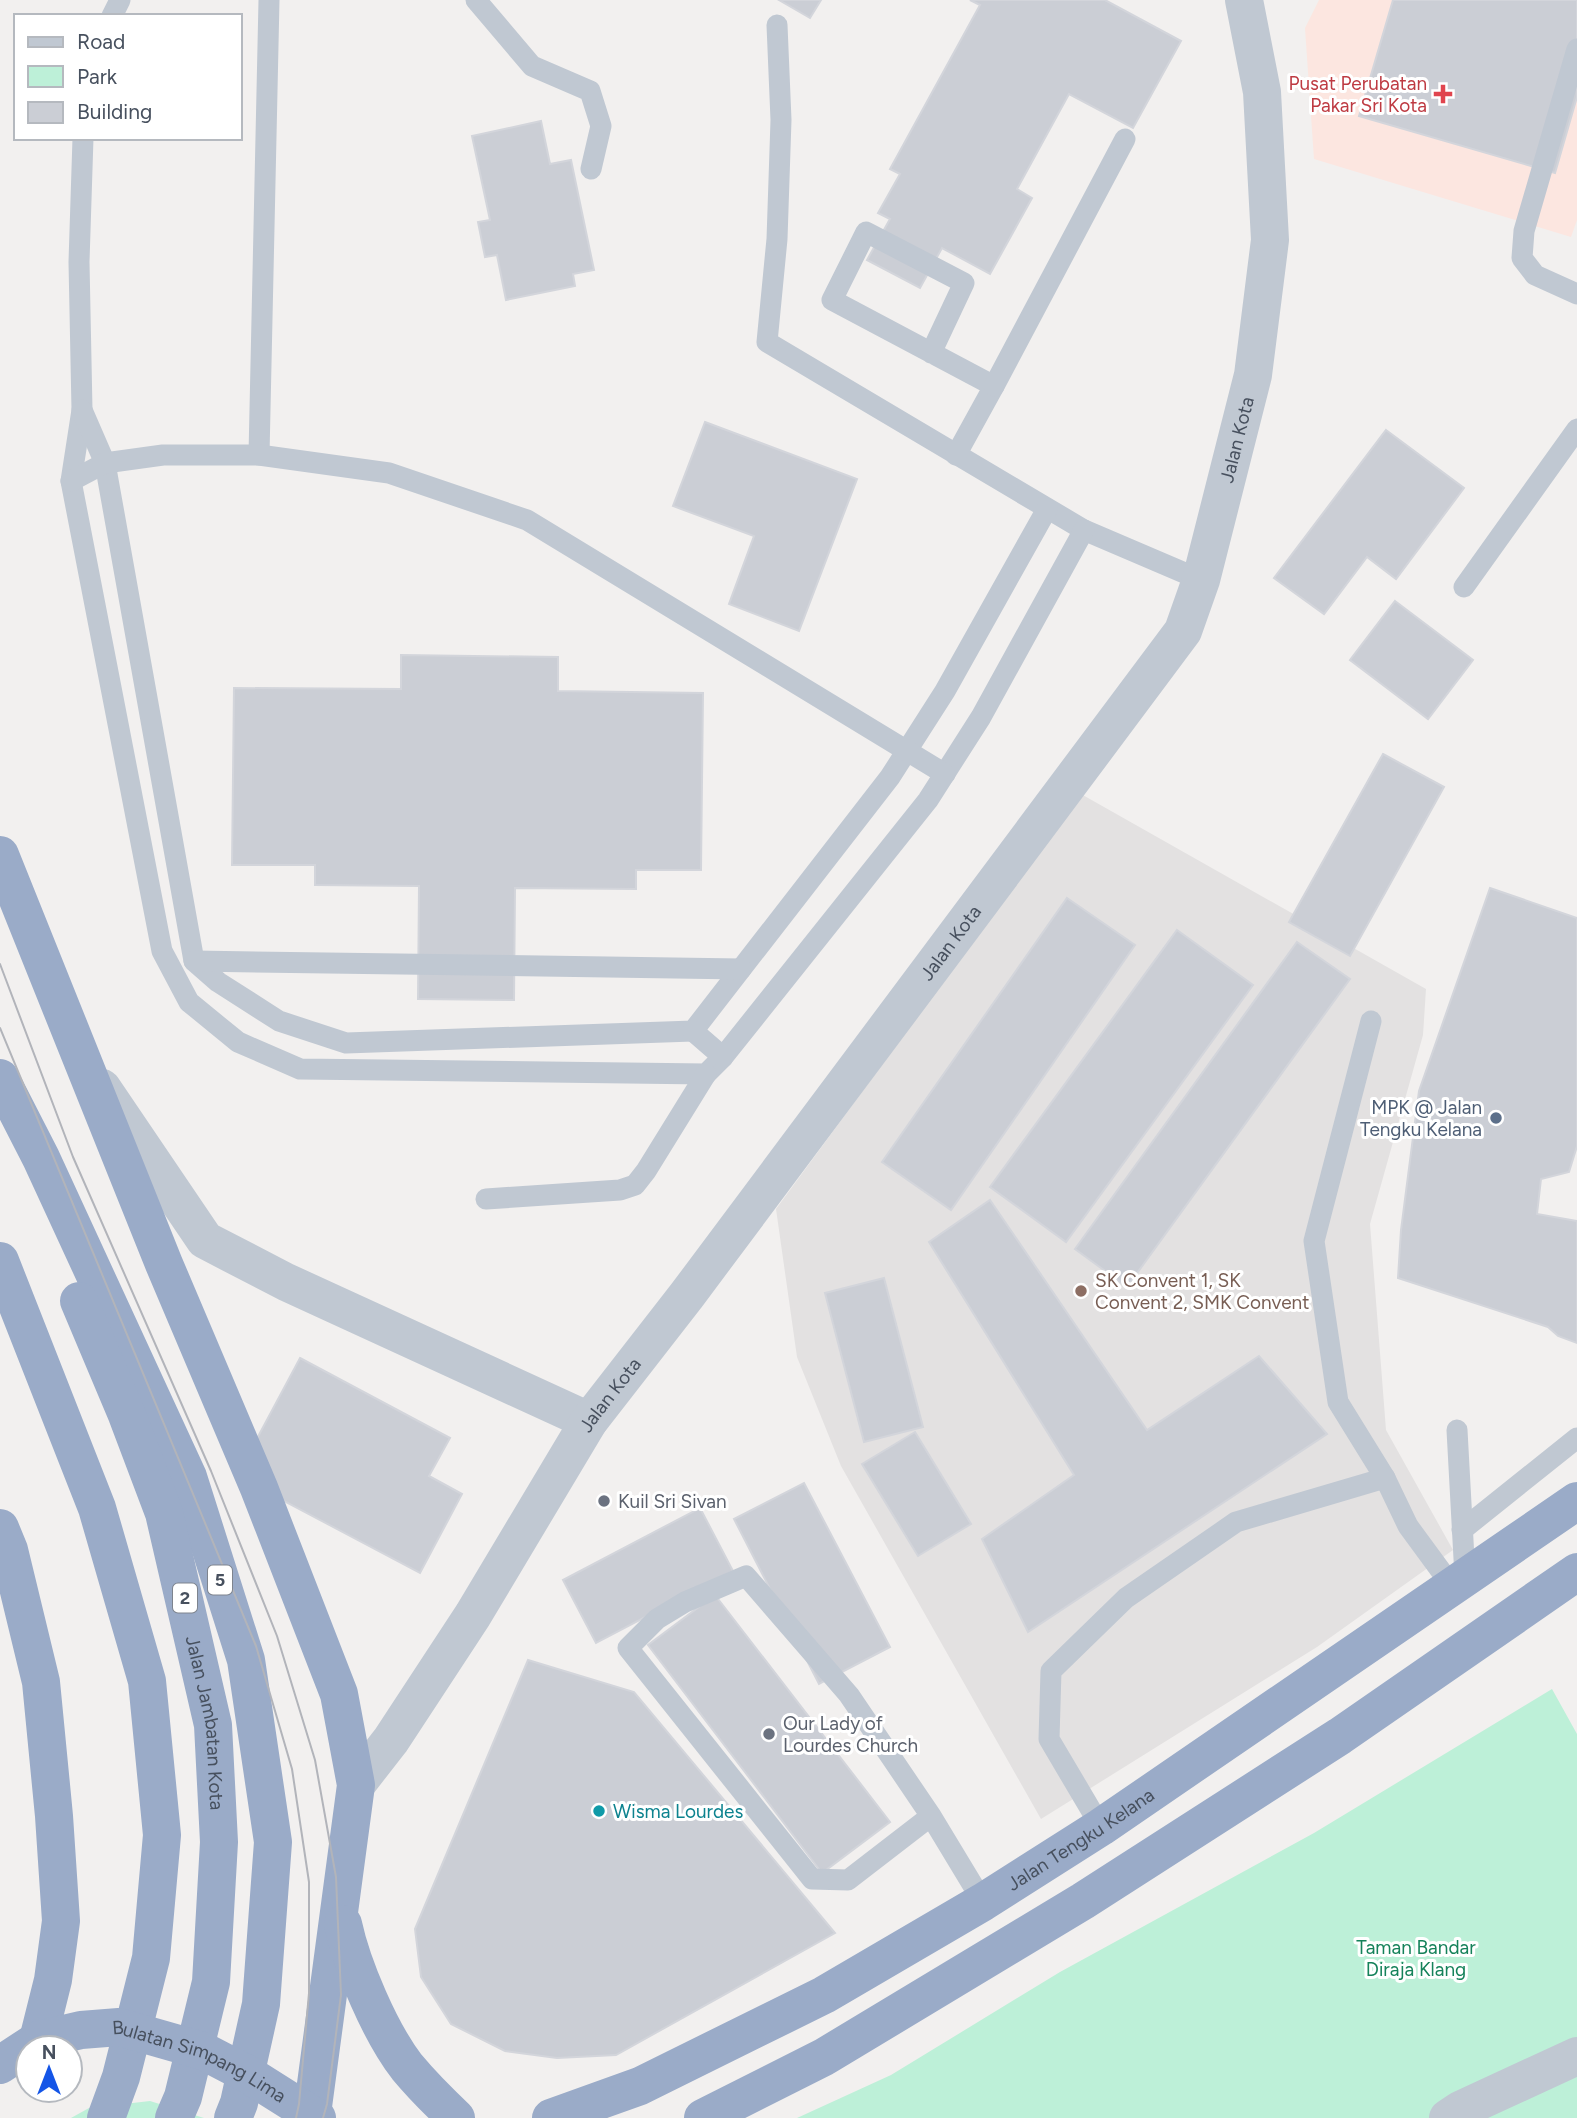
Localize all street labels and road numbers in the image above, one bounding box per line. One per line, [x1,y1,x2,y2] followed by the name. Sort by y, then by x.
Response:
[1215,394,1259,485] street label: Jalan Kota
[915,901,986,985] street label: Jalan Kota
[574,1353,646,1436] street label: Jalan Kota
[208,1566,232,1595] road number: 5
[173,1583,197,1612] road number: 2
[181,1633,228,1811] street label: Jalan Jambatan Kota
[1003,1783,1159,1896] street label: Jalan Tengku Kelana
[111,2016,290,2108] street label: Bulatan Simpang Lima

